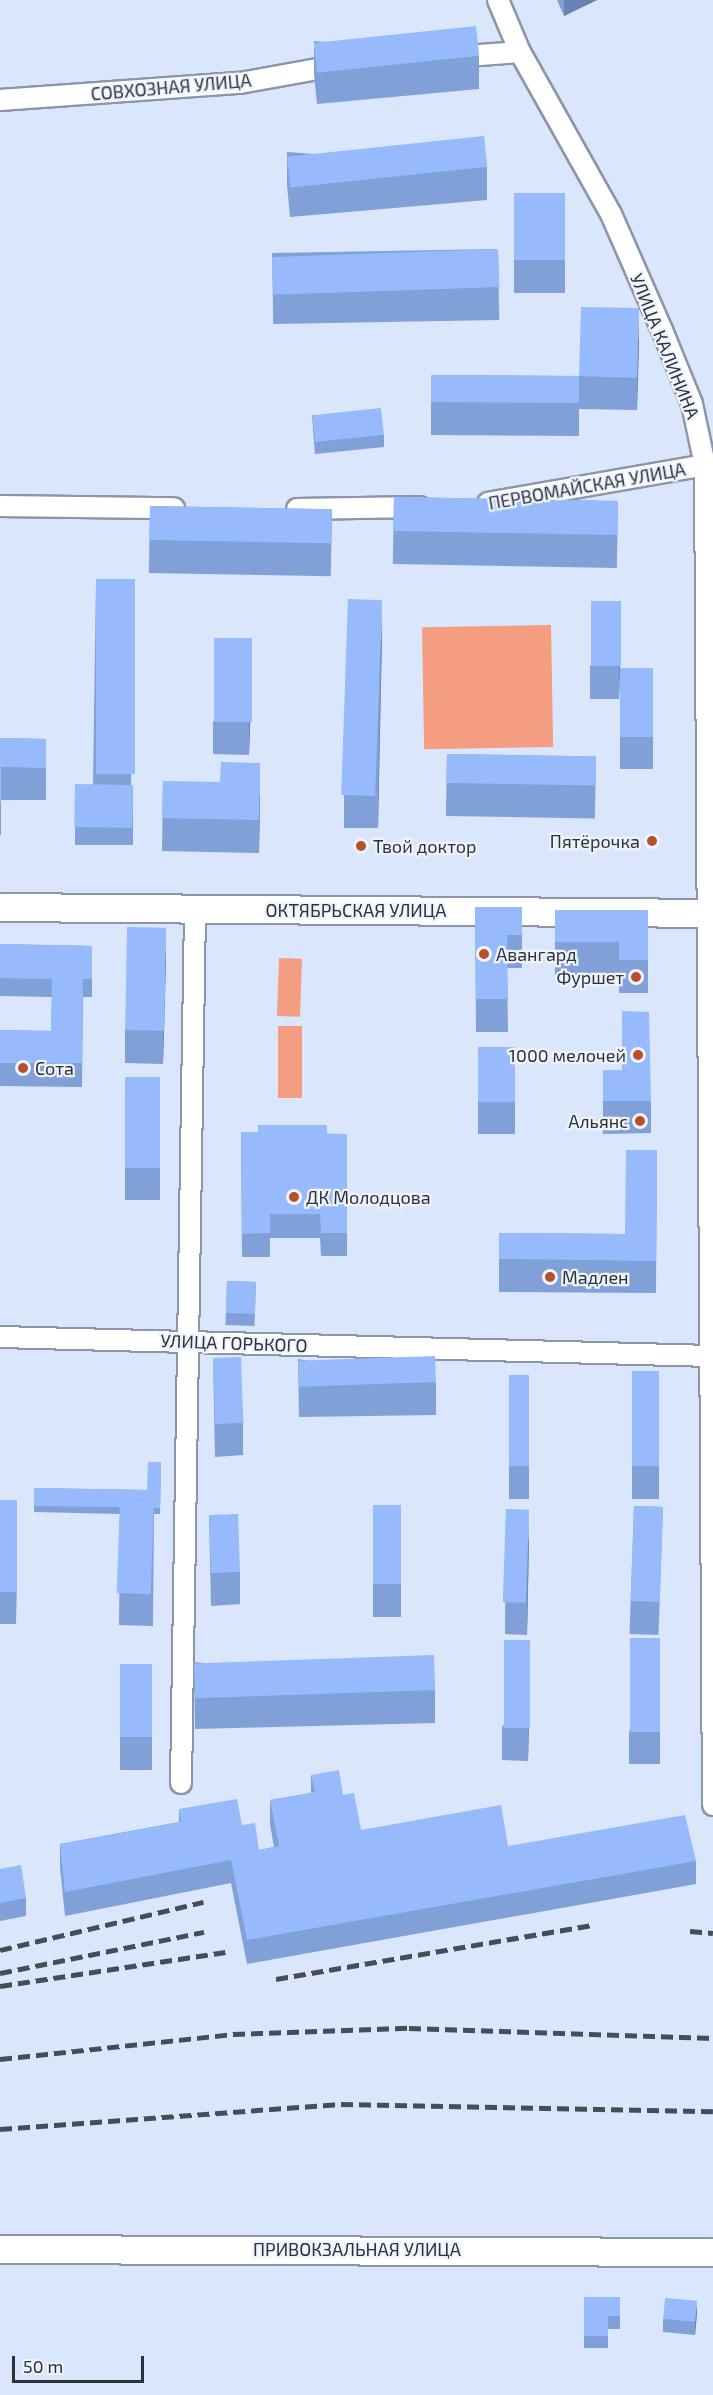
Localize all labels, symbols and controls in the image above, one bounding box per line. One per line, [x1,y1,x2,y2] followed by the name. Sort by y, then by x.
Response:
[90,69,252,105] street label: СОВХОЗНАЯ УЛИЦА
[626,270,704,422] street label: УЛИЦА КАЛИНИНА
[487,458,687,514] street label: ПЕРВОМАЙСКАЯ УЛИЦА
[550,830,640,852] place label: Пятёрочка
[645,834,659,848] marker: Пятёрочка
[373,835,477,857] place label: Твой доктор
[354,839,368,853] marker: Твой доктор
[266,899,446,921] street label: ОКТЯБРЬСКАЯ УЛИЦА
[496,943,577,965] place label: Авангард
[477,947,491,961] marker: Авангард
[556,966,624,988] place label: Фуршет
[629,970,643,984] marker: Фуршет
[509,1044,626,1066] place label: 1000 мелочей
[631,1048,645,1062] marker: 1000 мелочей
[35,1057,74,1079] place label: Сота
[16,1061,30,1075] marker: Сота
[568,1110,628,1132] place label: Альянс
[633,1114,647,1128] marker: Альянс
[306,1186,431,1208] place label: ДК Молодцова
[287,1190,301,1204] marker: ДК Молодцова
[562,1266,629,1288] place label: Мадлен
[543,1270,557,1284] marker: Мадлен
[160,1330,308,1356] street label: УЛИЦА ГОРЬКОГО
[253,2238,461,2260] street label: ПРИВОКЗАЛЬНАЯ УЛИЦА
[15,2344,147,2382] scale bar
[23,2355,63,2377] text: 50 m

